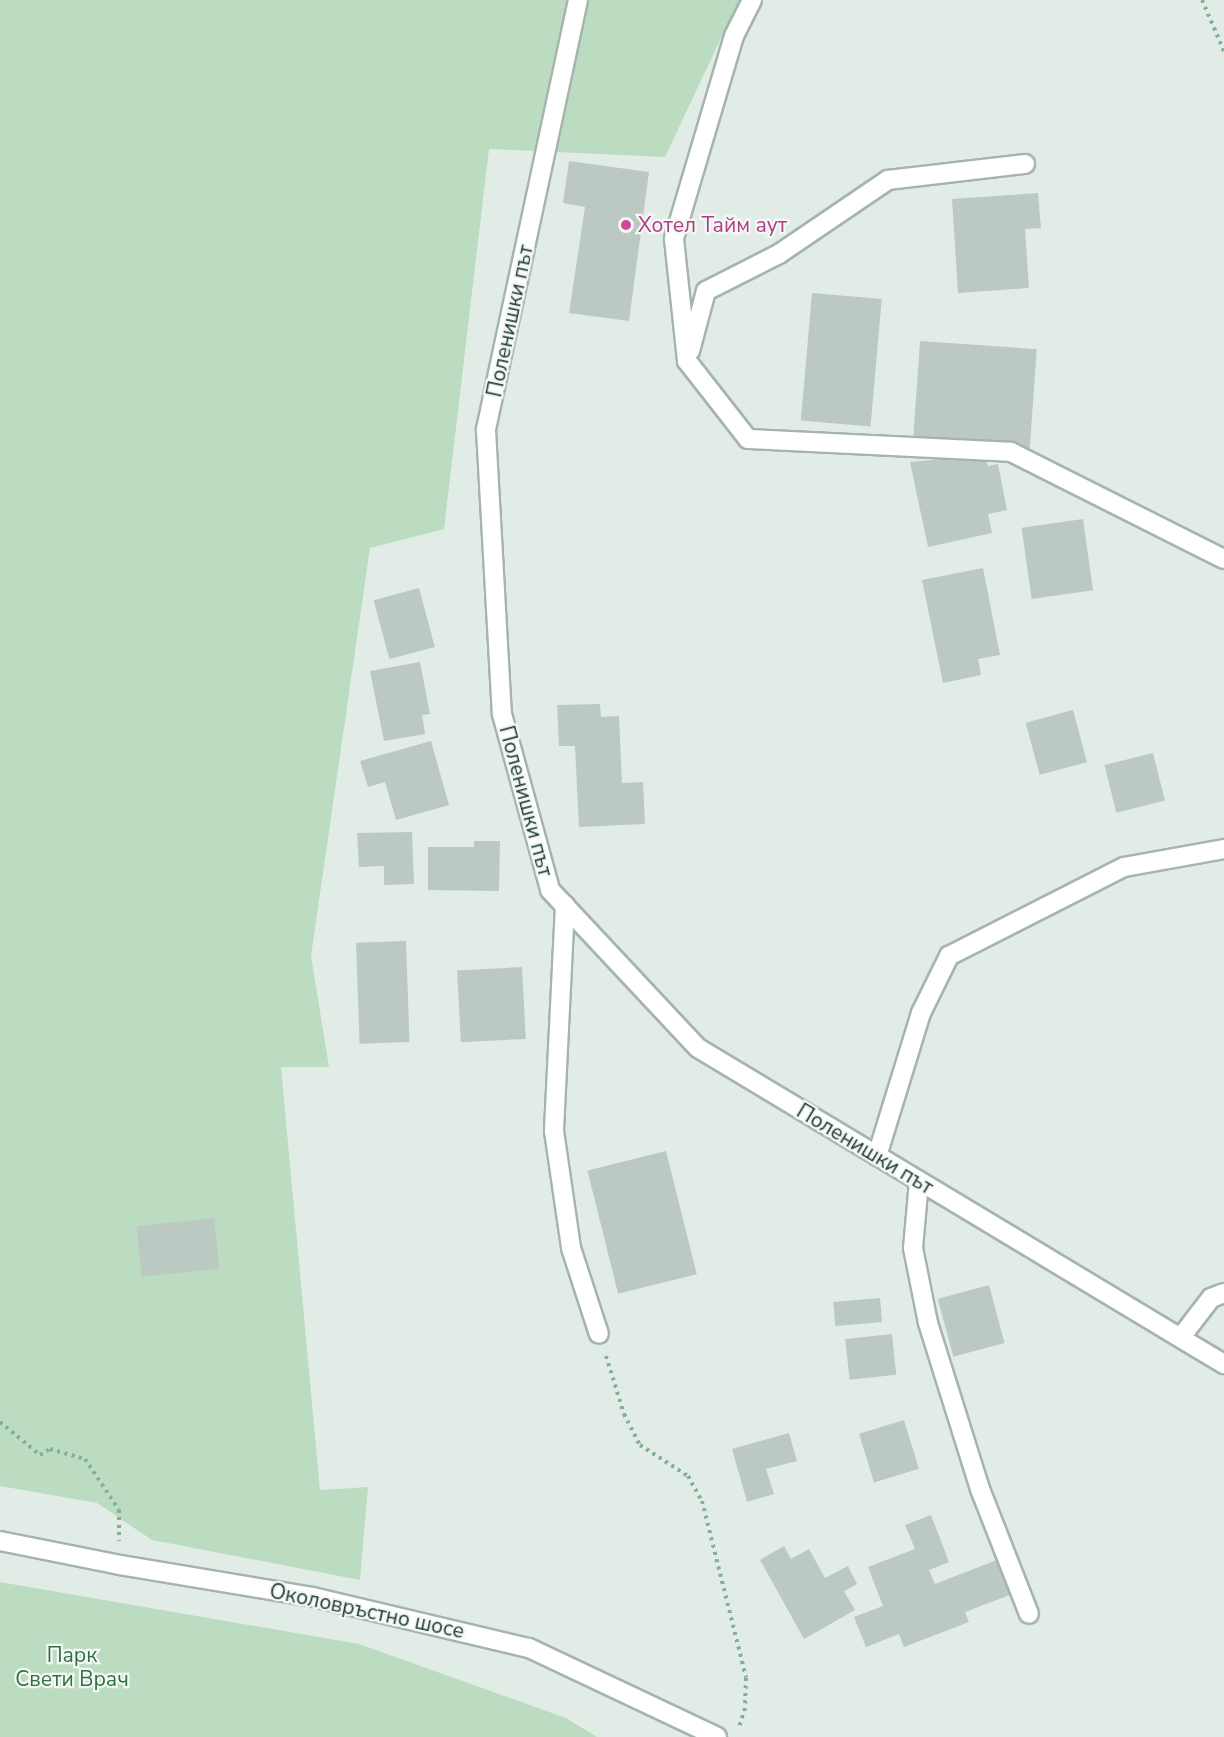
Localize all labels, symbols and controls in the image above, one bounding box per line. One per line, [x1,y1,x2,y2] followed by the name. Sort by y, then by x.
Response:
[638,212,787,238] place label: Хотел Тайм аут
[619,218,633,232] marker: Хотел Тайм аут
[482,243,538,399] street label: Поленишки път
[494,723,558,879] street label: Поленишки път
[792,1098,938,1200] street label: Поленишки път
[267,1578,467,1644] street label: Околовръстно шосе
[15,1642,129,1692] park label: Парк Свети Врач

